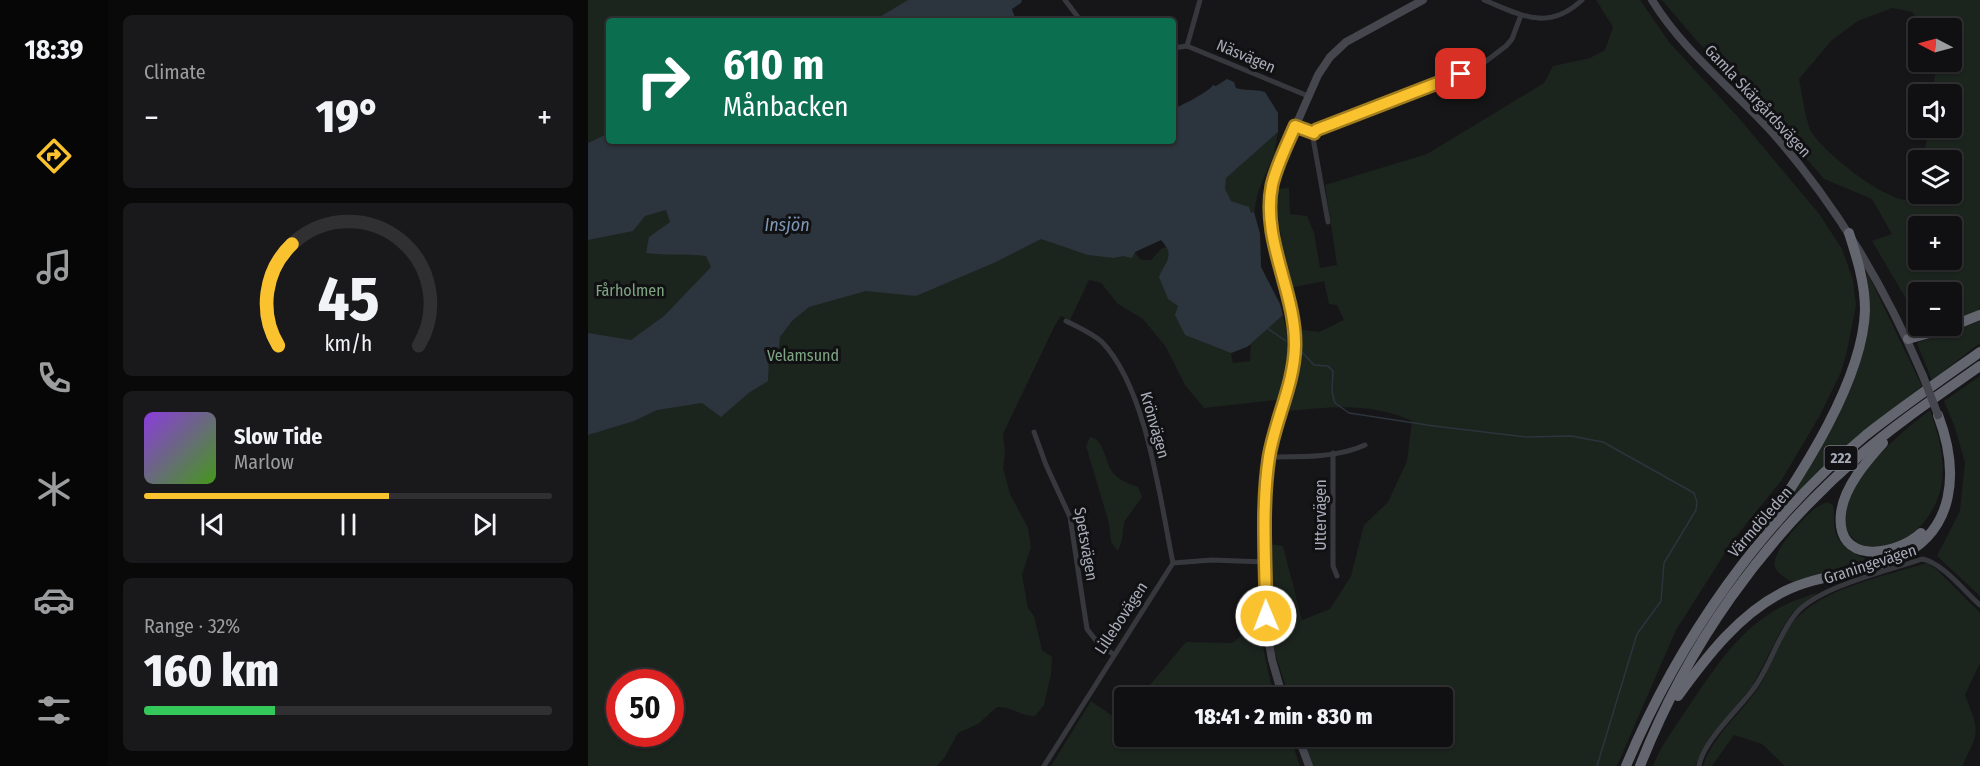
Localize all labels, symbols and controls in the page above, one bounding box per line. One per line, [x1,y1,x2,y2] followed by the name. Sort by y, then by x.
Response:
[1908,18,1962,72] north arrow
[1908,18,1962,336] map controls
[25,34,83,66] text: 18:39
[1214,35,1278,77] street label: Näsvägen
[723,40,824,90] text: 610 m
[1701,41,1815,161] street label: Gamla Skärgårdsvägen
[624,42,702,120] icon: right
[1435,48,1486,99] pin
[1444,57,1477,90] icon: arrive
[144,60,206,84] text: Climate
[1908,84,1962,138] button: sound
[316,90,380,144] text: 19°
[723,91,848,123] text: Månbacken
[144,98,159,138] text: −
[537,98,552,138] text: +
[33,135,75,177] icon: directions
[1908,150,1962,204] button: layers
[764,214,810,236] water label: Insjön
[1908,216,1962,270] button: +
[33,246,75,288] icon: music
[317,262,379,337] text: 45
[595,281,665,300] park label: Fårholmen
[1908,282,1962,336] button: −
[324,332,372,358] text: km/h
[767,346,839,365] park label: Velamsund
[33,357,75,399] icon: phone
[1136,389,1174,461] street label: Krönvägen
[234,423,322,450] text: Slow Tide
[1824,446,1858,470] road number: 222
[234,450,294,474] text: Marlow
[33,468,75,510] icon: climate
[1311,479,1330,551] street label: Uttervägen
[1724,483,1796,561] street label: Värmdöleden
[1070,506,1102,582] street label: Spetsvägen
[196,508,229,541] icon: previous
[332,508,365,541] icon: pause
[468,508,501,541] icon: next
[1821,540,1919,588] street label: Graningevägen
[1091,578,1151,658] street label: Lillebovägen
[33,579,75,621] icon: car
[1234,584,1298,648] position arrow
[144,614,240,638] text: Range · 32%
[144,644,279,698] text: 160 km
[606,669,684,747] speed limit sign: 50
[33,689,75,731] icon: filters
[1195,703,1372,730] text: 18:41 · 2 min · 830 m

